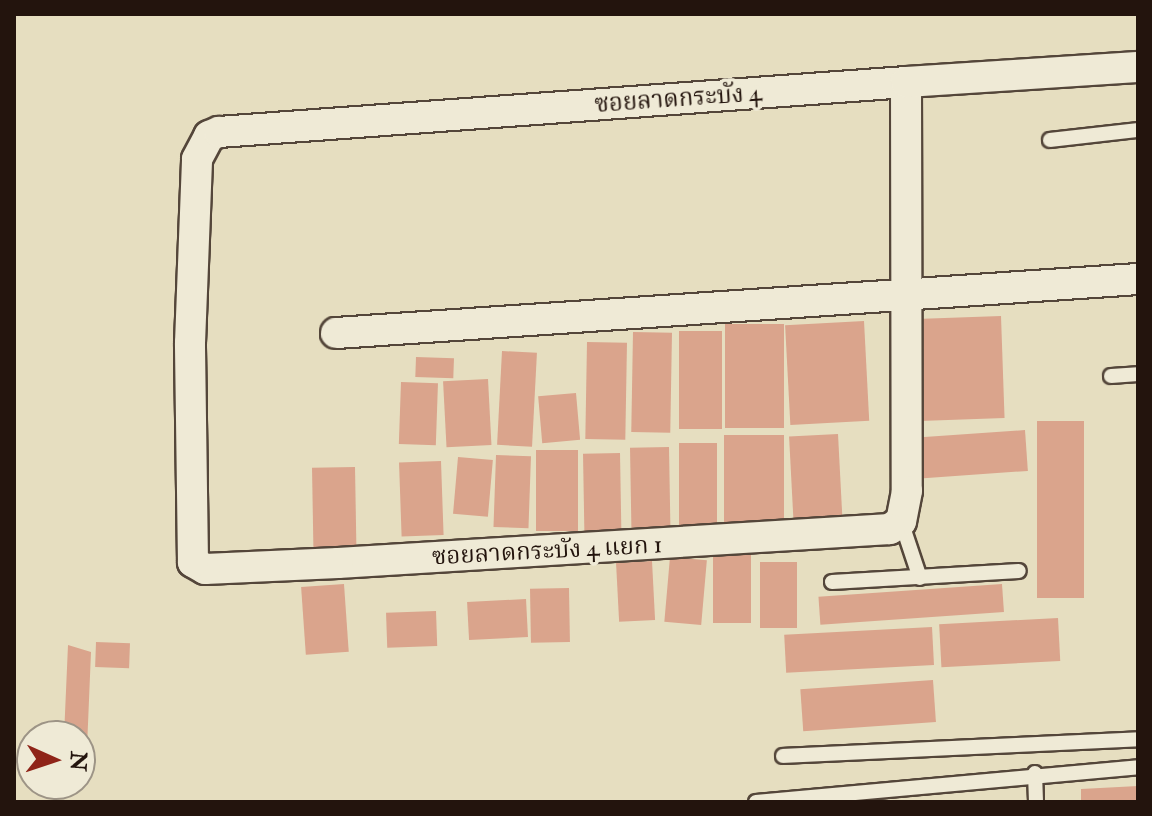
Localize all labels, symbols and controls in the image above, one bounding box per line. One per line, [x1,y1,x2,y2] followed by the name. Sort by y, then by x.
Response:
[593,79,763,119] street label: ซอยลาดกระบัง 4
[431,531,663,571] street label: ซอยลาดกระบัง 4 แยก 1
[16,720,96,800] north arrow
[63,751,92,772] text: N

